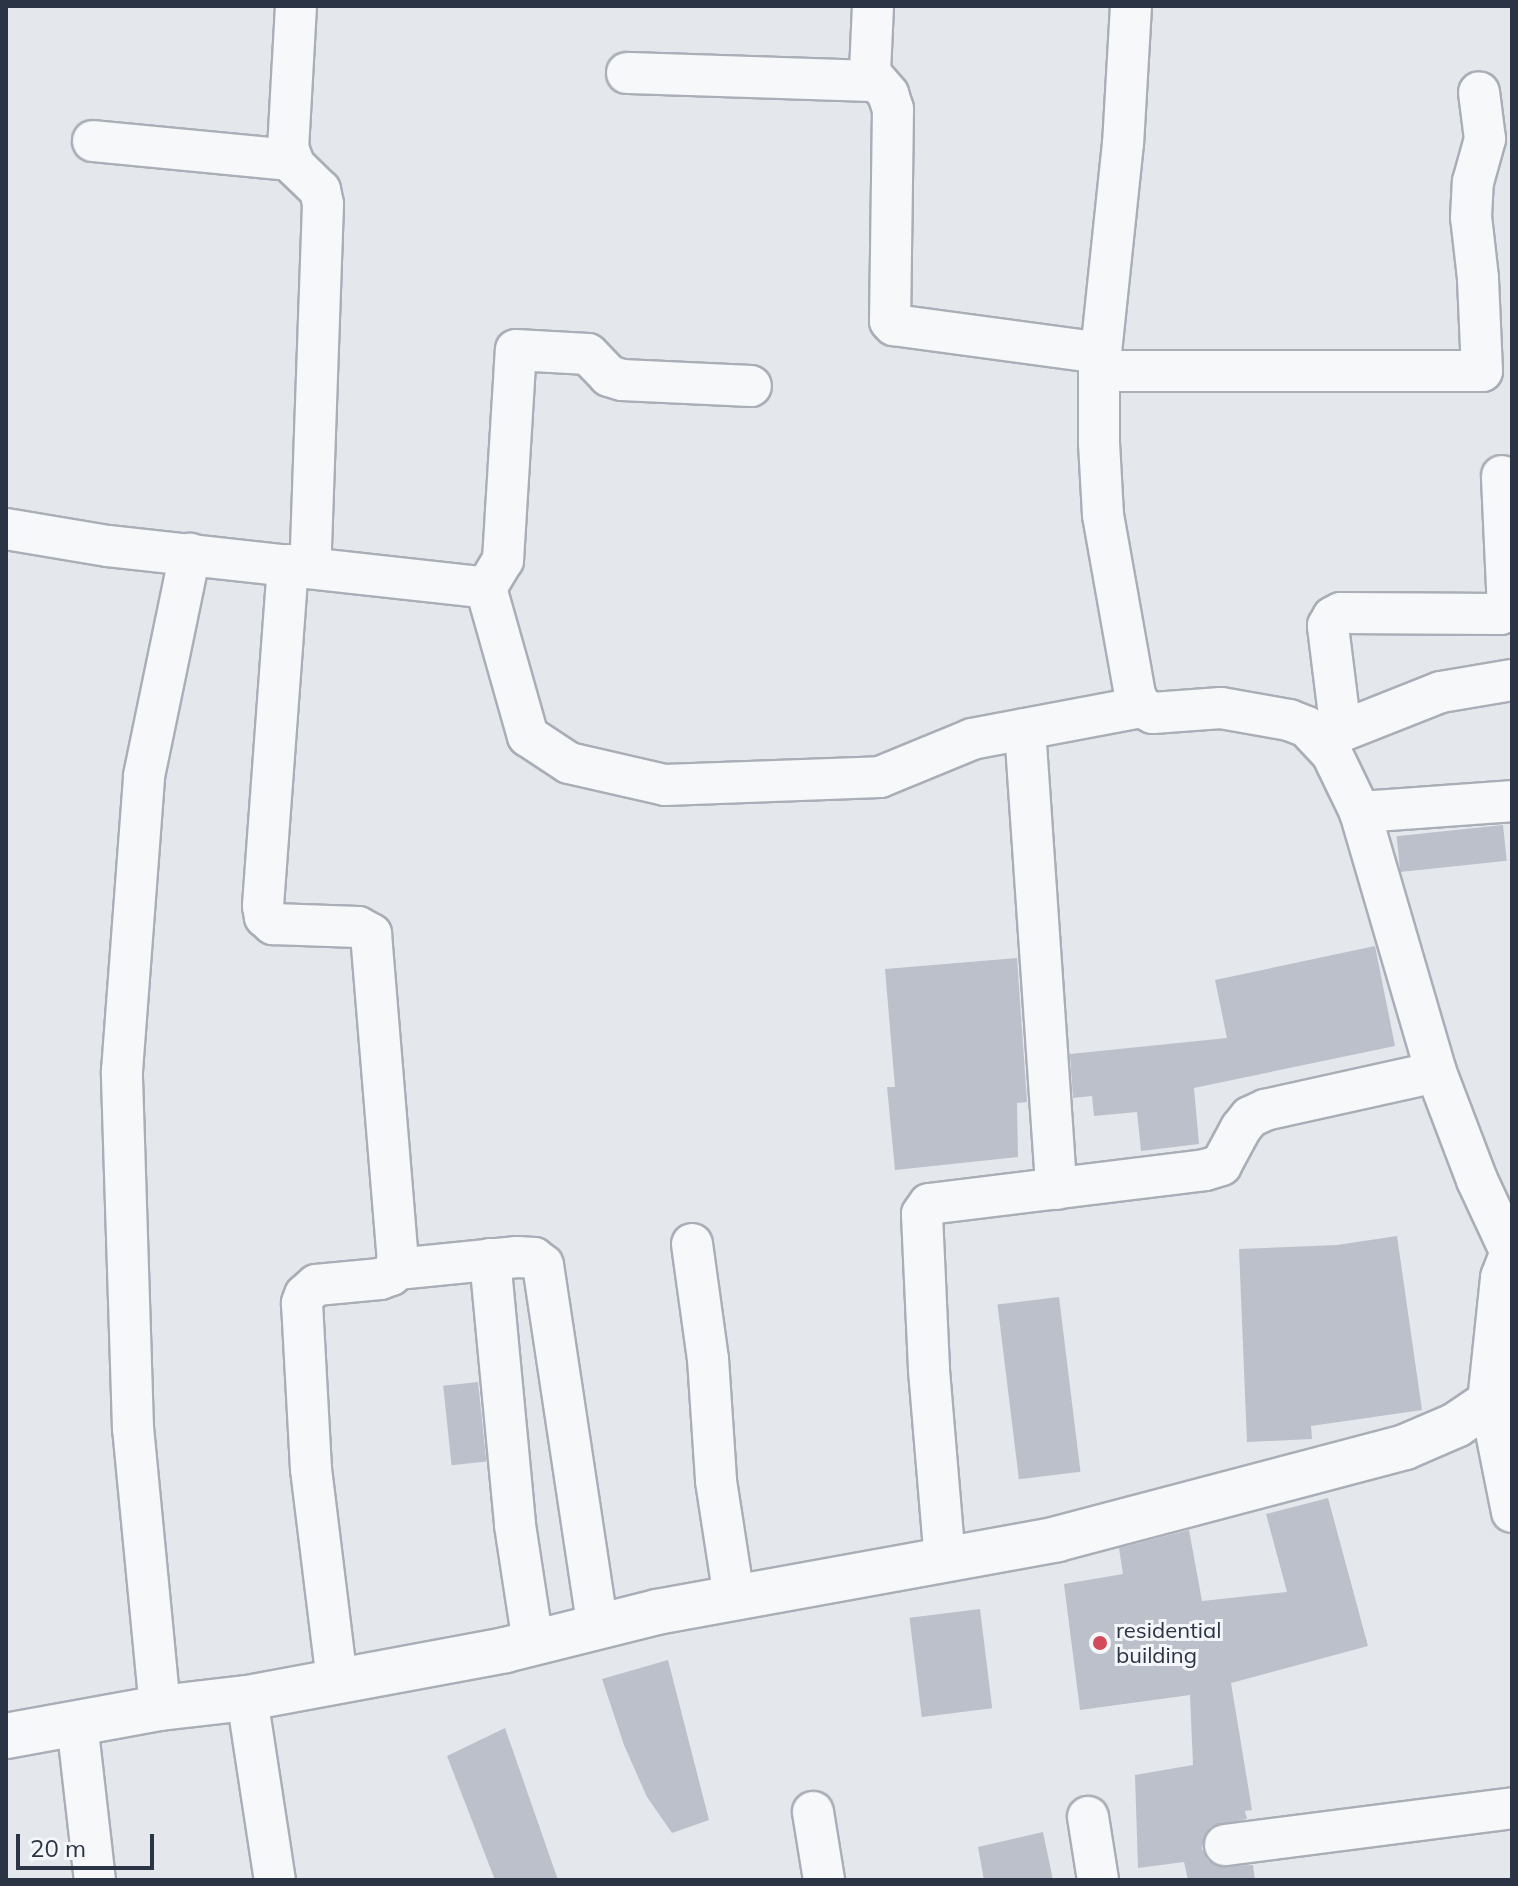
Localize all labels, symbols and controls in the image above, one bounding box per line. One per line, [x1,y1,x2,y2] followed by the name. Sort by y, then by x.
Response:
[1116,1617,1221,1668] place label: residential building
[1091,1634,1109,1652] marker: residential building
[20,1818,158,1868] scale bar
[30,1833,86,1863] text: 20 m

